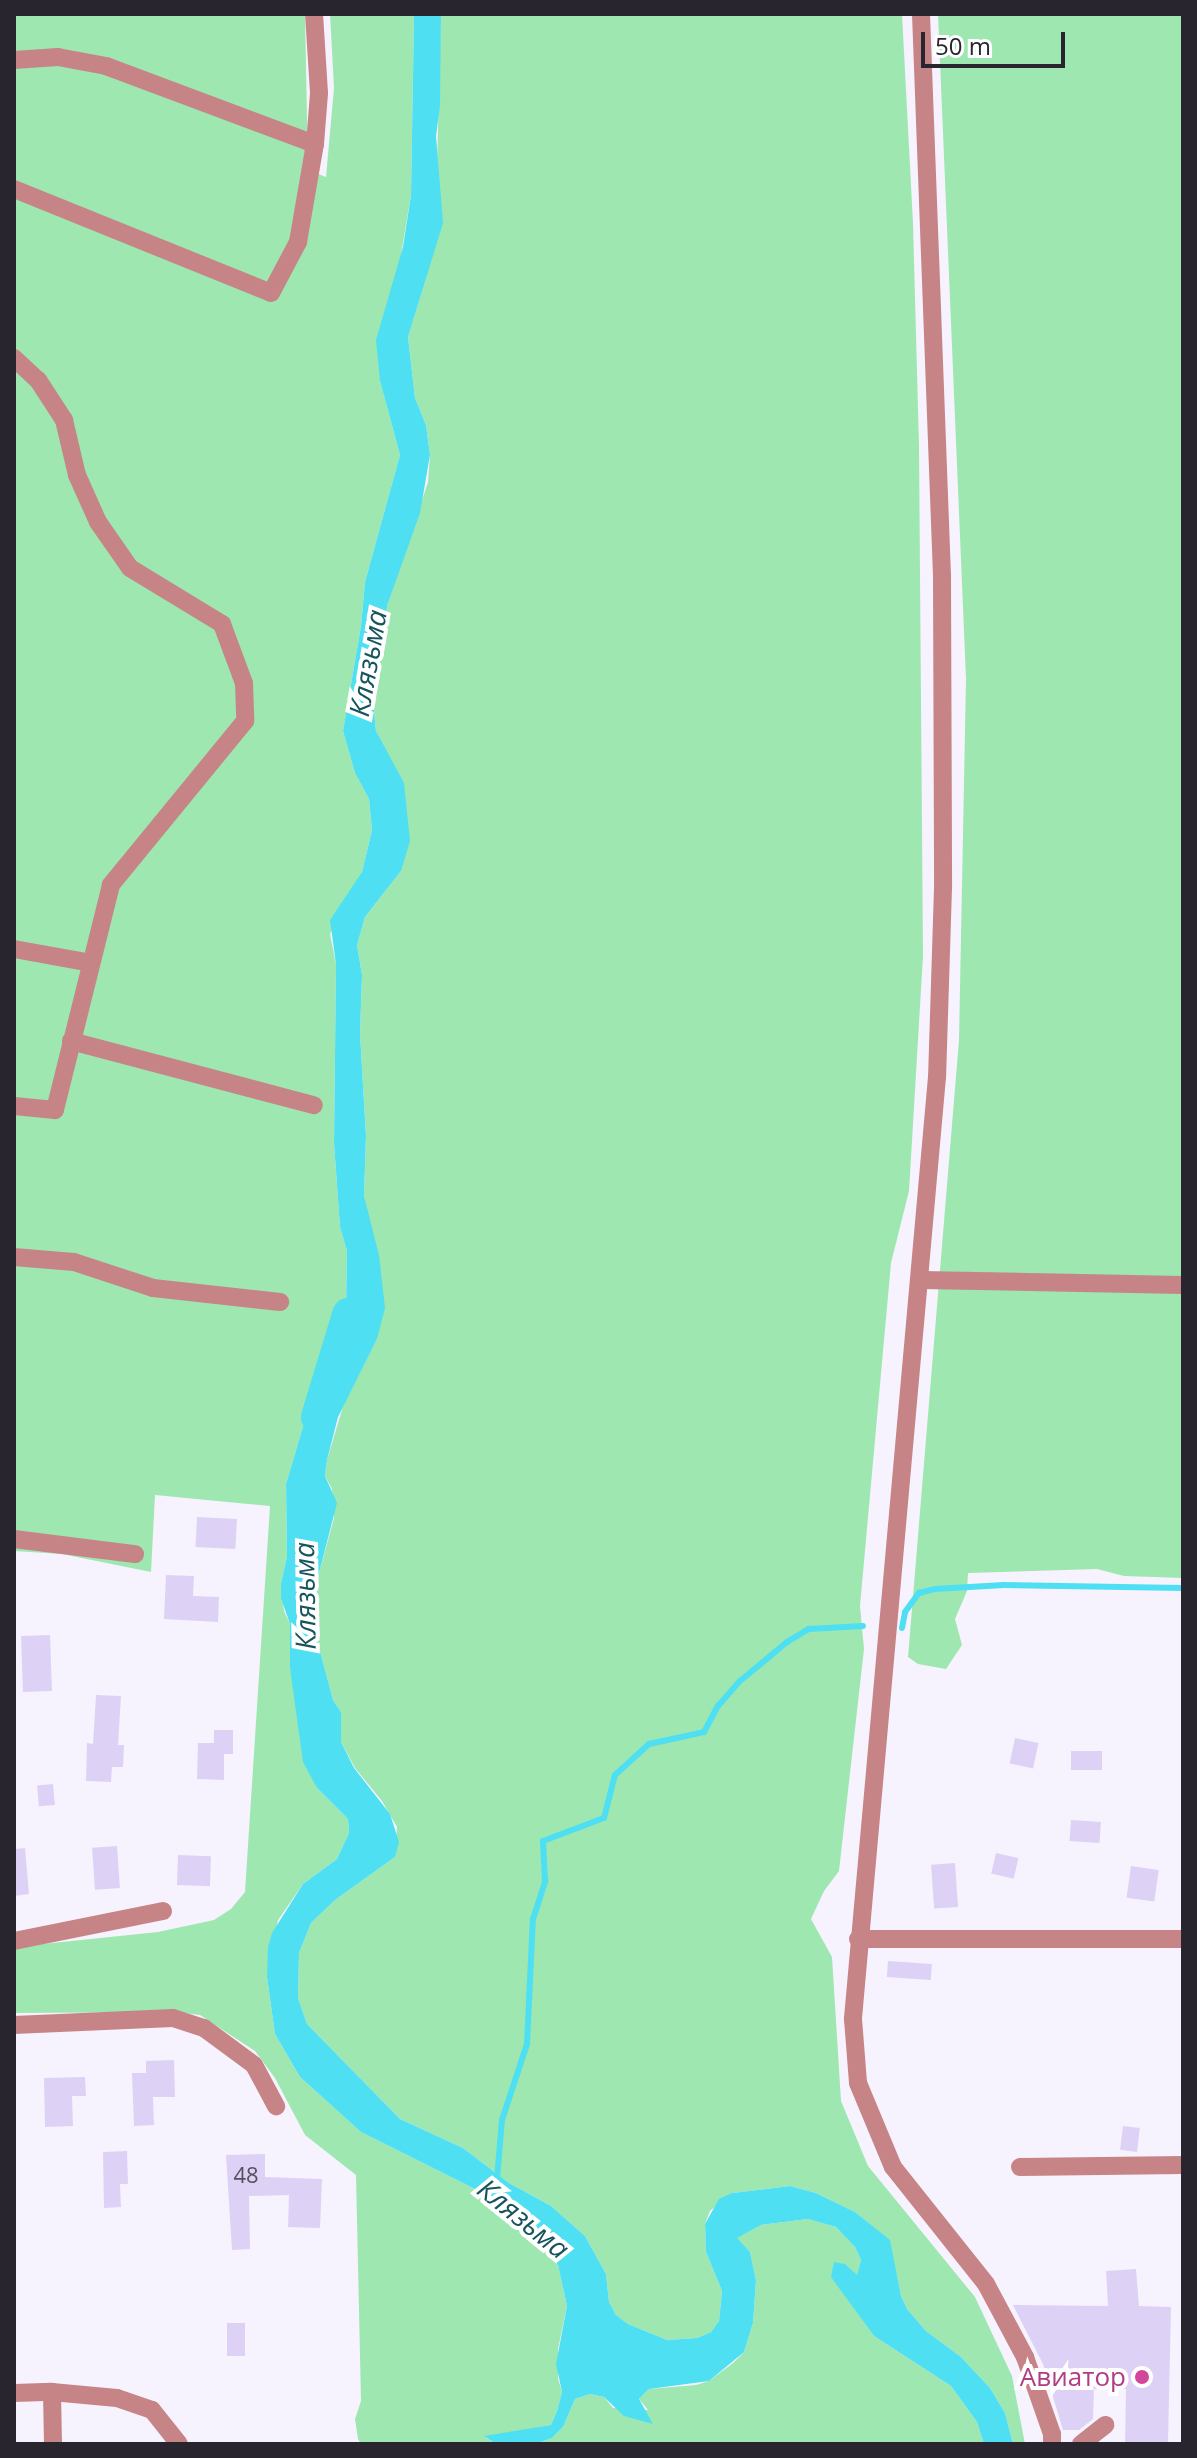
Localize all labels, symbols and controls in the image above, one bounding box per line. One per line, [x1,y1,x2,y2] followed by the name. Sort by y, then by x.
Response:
[925,16,1069,66] scale bar
[935,29,991,62] text: 50 m
[341,607,393,719] water label: Клязьма
[286,1542,322,1650] water label: Клязьма
[233,2162,259,2188] house number: 48
[472,2171,576,2265] water label: Клязьма
[1020,2361,1126,2393] place label: Авиатор
[1133,2368,1151,2386] marker: Авиатор

